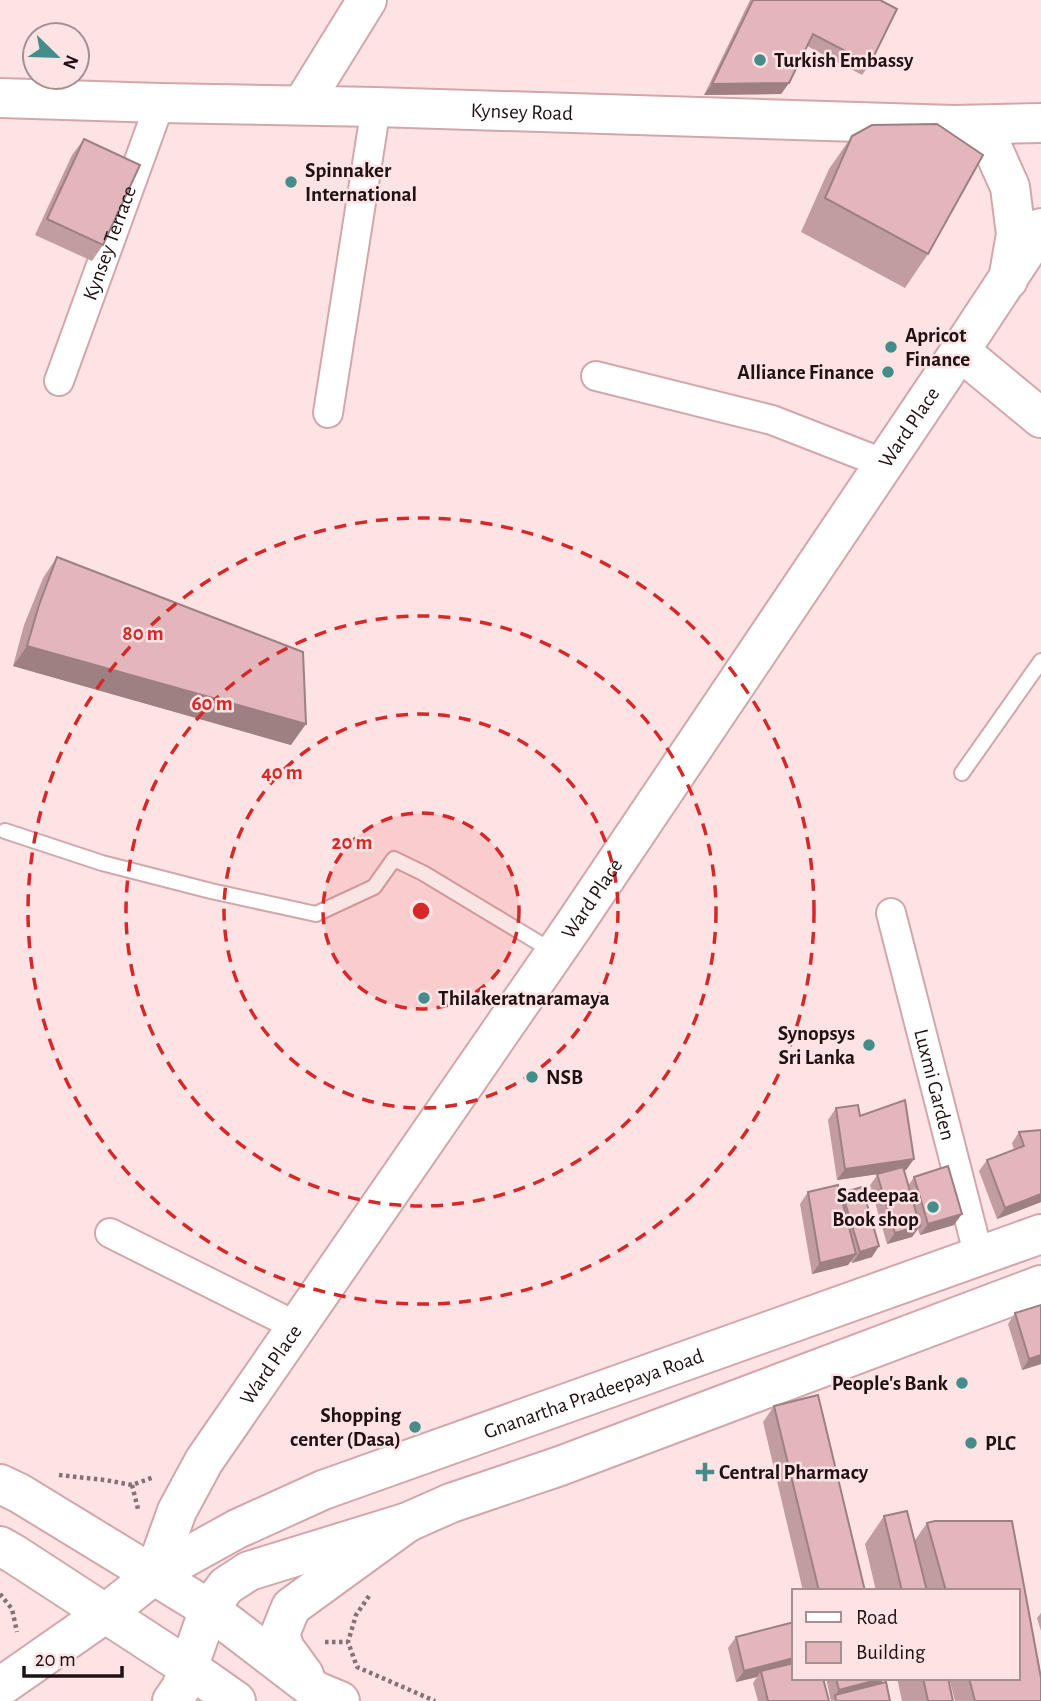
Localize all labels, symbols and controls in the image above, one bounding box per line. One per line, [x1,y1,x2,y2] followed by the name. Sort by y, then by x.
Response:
[21,21,91,91] north arrow
[774,50,914,71] place label: Turkish Embassy
[59,52,82,72] text: N
[752,52,768,68] marker: Turkish Embassy
[470,100,573,124] street label: Kynsey Road
[305,160,417,205] place label: Spinnaker International
[283,174,299,190] marker: Spinnaker International
[79,183,140,303] street label: Kynsey Terrace
[905,325,970,370] place label: Apricot Finance
[883,339,899,355] marker: Apricot Finance
[737,362,874,383] place label: Alliance Finance
[880,364,896,380] marker: Alliance Finance
[875,384,943,471] street label: Ward Place
[122,623,164,644] text: 80 m
[191,693,233,714] text: 60 m
[261,762,303,783] text: 40 m
[332,832,372,853] text: 20 m
[558,855,627,943] street label: Ward Place
[409,899,433,923] centre of rings
[438,988,610,1009] place label: Thilakeratnaramaya
[416,990,432,1006] marker: Thilakeratnaramaya
[778,1023,855,1068] place label: Synopsys Sri Lanka
[910,1027,959,1142] street label: Luxmi Garden
[861,1037,877,1053] marker: Synopsys Sri Lanka
[546,1067,583,1088] place label: NSB
[524,1069,540,1085] marker: NSB
[832,1185,919,1230] place label: Sadeepaa Book shop
[925,1199,941,1215] marker: Sadeepaa Book shop
[236,1321,306,1409] street label: Ward Place
[481,1345,706,1443] street label: Gnanartha Pradeepaya Road
[832,1373,949,1394] place label: People's Bank
[954,1375,970,1391] marker: People's Bank
[290,1405,401,1450] place label: Shopping center (Dasa)
[407,1419,423,1435] marker: Shopping center (Dasa)
[985,1433,1016,1454] place label: PLC
[963,1435,979,1451] marker: PLC
[719,1462,869,1483] place label: Central Pharmacy
[697,1464,713,1480] marker: Central Pharmacy
[792,1589,1020,1680] legend
[856,1607,898,1628] text: Road
[24,1634,122,1678] scale bar
[856,1642,926,1663] text: Building
[35,1649,76,1670] text: 20 m

